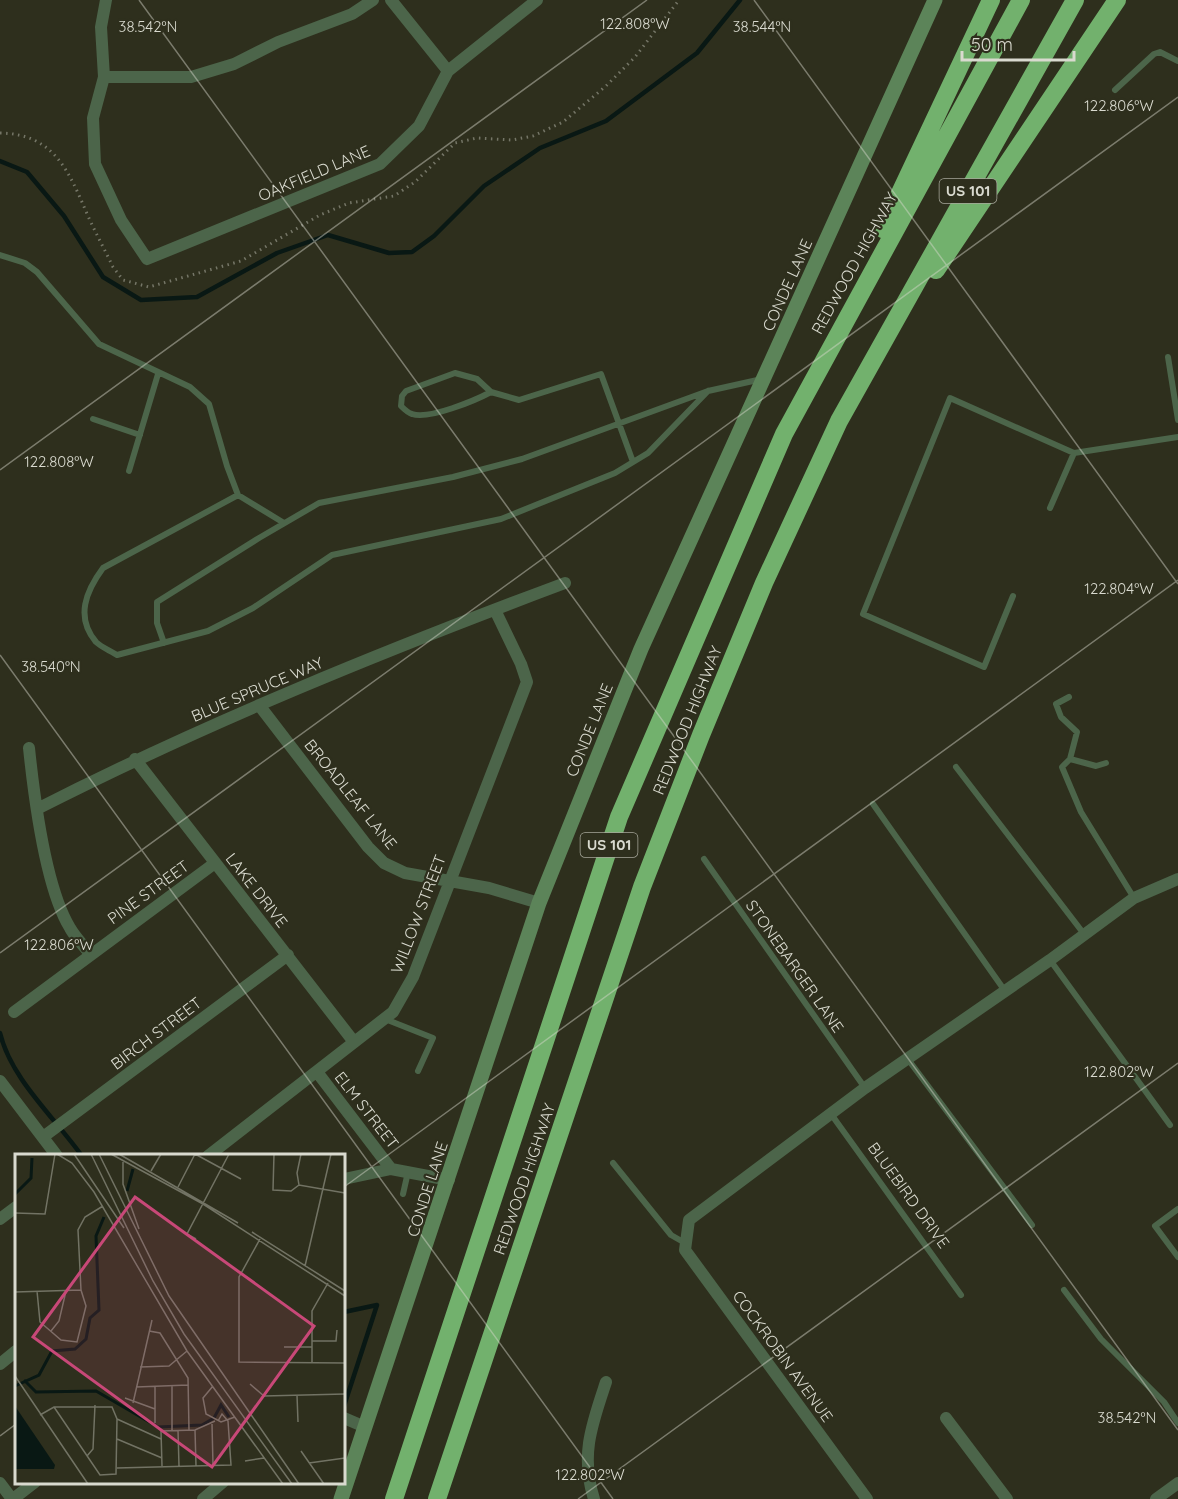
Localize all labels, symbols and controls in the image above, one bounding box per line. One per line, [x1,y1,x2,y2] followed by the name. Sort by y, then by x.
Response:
[600,14,670,33] text: 122.808°W
[119,17,177,36] text: 38.542°N
[733,17,791,36] text: 38.544°N
[962,24,1074,62] scale bar
[971,33,1013,56] text: 50 m
[1084,96,1154,115] text: 122.806°W
[255,140,373,206] street label: OAKFIELD LANE
[940,179,996,203] road number: US 101
[807,189,901,337] street label: REDWOOD HIGHWAY
[758,236,816,334] street label: CONDE LANE
[24,452,94,471] text: 122.808°W
[1084,579,1154,598] text: 122.804°W
[648,643,726,797] street label: REDWOOD HIGHWAY
[188,652,326,726] street label: BLUE SPRUCE WAY
[21,657,81,676] text: 38.540°N
[561,680,617,780] street label: CONDE LANE
[300,735,402,853] street label: BROADLEAF LANE
[580,833,638,857] road number: US 101
[222,849,292,931] street label: LAKE DRIVE
[386,852,450,976] street label: WILLOW STREET
[103,856,193,928] street label: PINE STREET
[742,896,848,1036] street label: STONEBARGER LANE
[24,935,94,954] text: 122.806°W
[107,992,206,1074] street label: BIRCH STREET
[1084,1062,1154,1081] text: 122.802°W
[331,1067,404,1153] street label: ELM STREET
[489,1101,559,1257] street label: REDWOOD HIGHWAY
[864,1138,954,1252] street label: BLUEBIRD DRIVE
[402,1139,452,1239] street label: CONDE LANE
[15,1154,345,1484] inset map
[728,1286,838,1426] street label: COCKROBIN AVENUE
[1098,1408,1156,1427] text: 38.542°N
[555,1465,625,1484] text: 122.802°W

